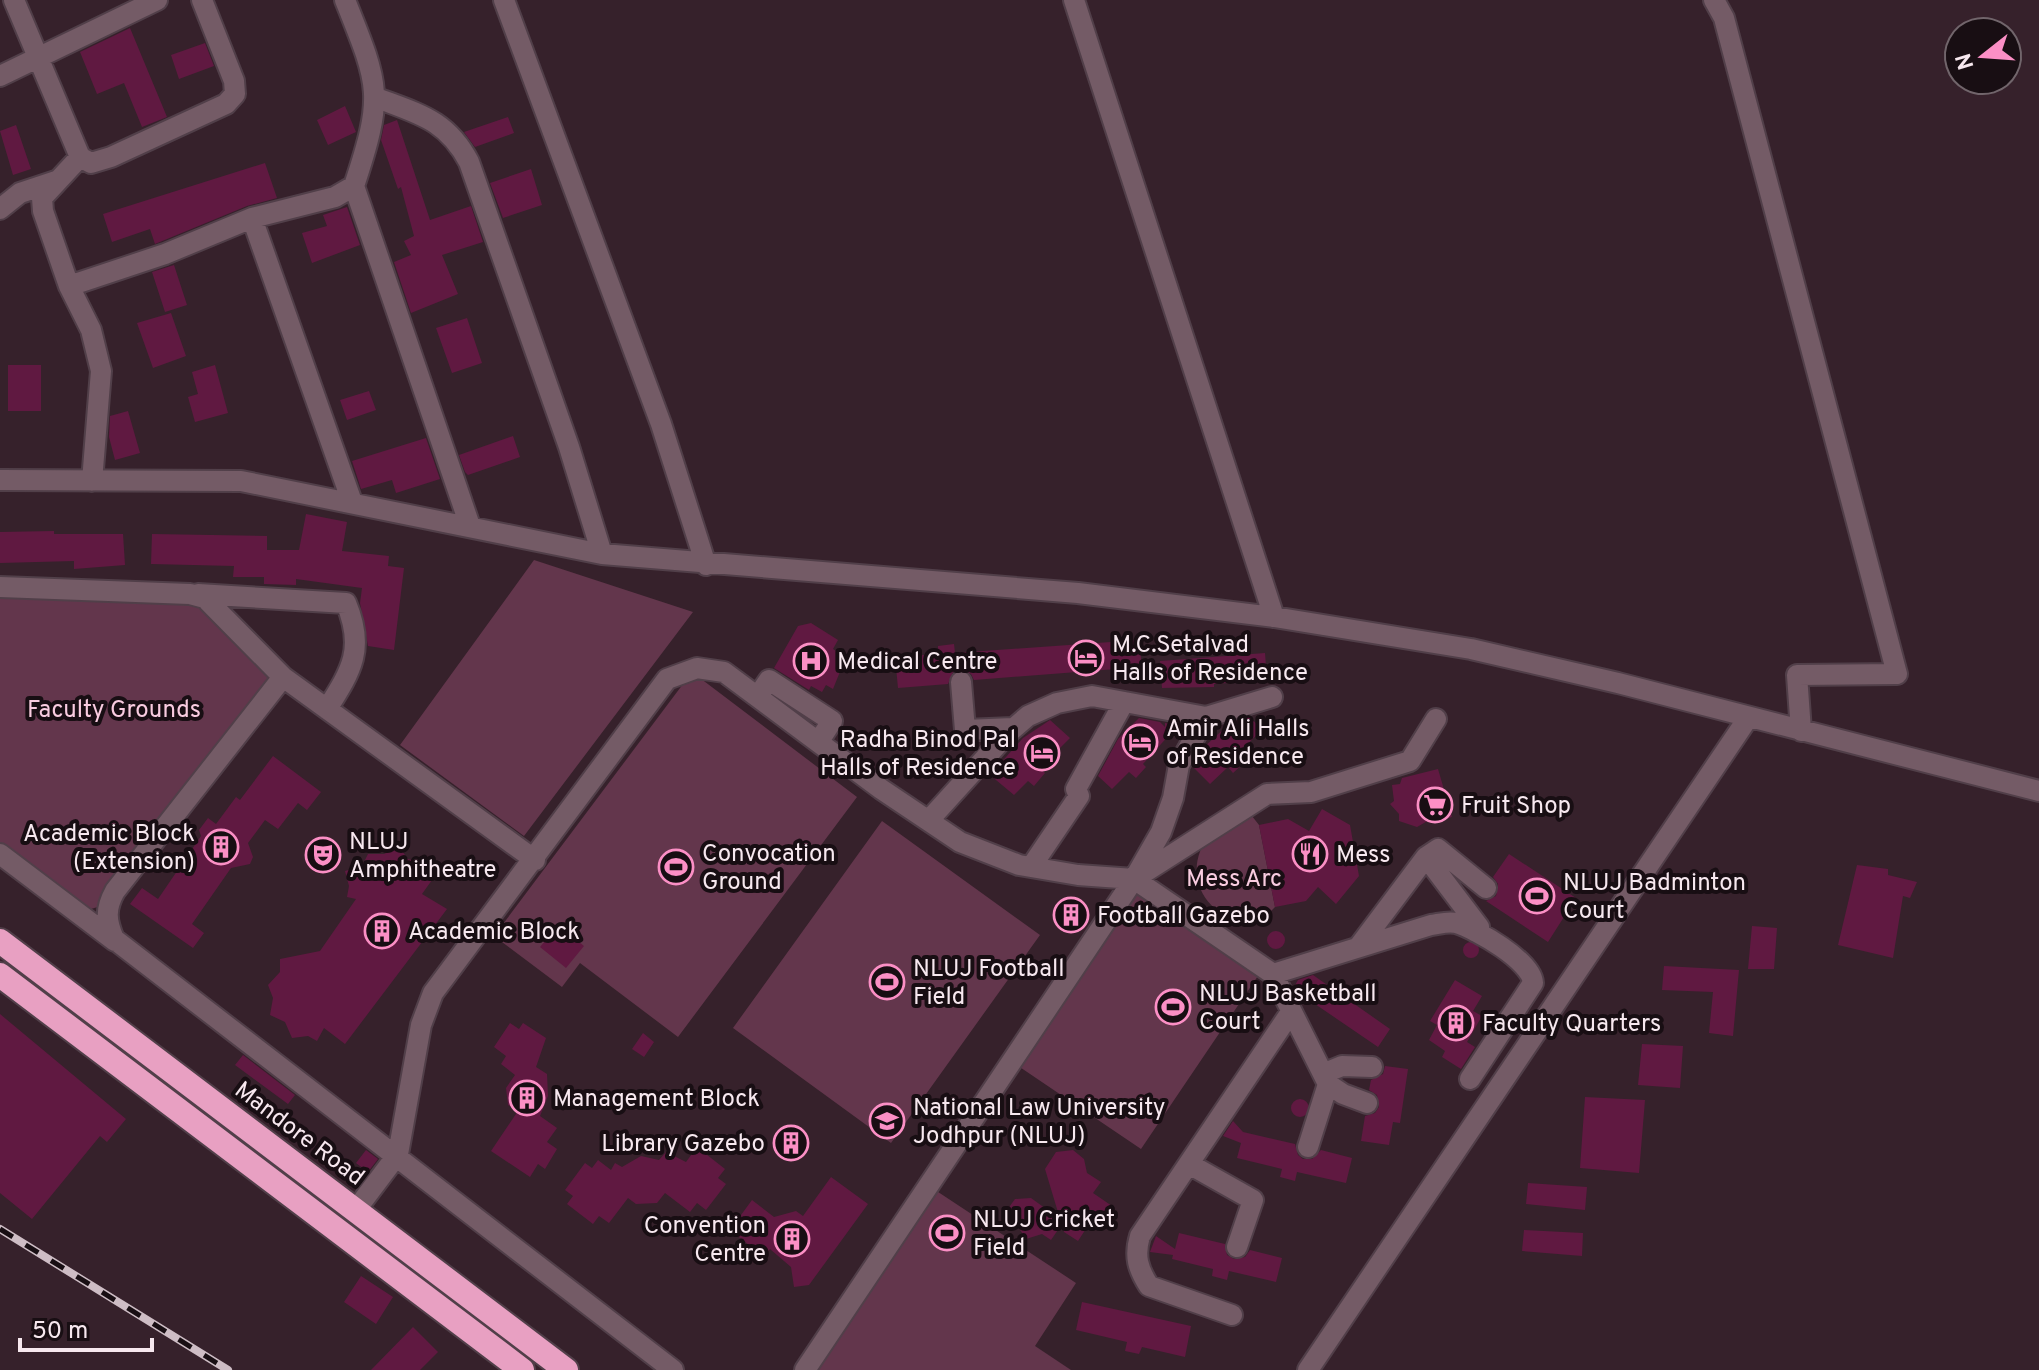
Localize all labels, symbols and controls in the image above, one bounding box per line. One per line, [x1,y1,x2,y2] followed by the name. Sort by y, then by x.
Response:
[1943,16,2023,96] north arrow
[1951,50,1981,73] text: N
[1112,631,1308,689] place label: M.C.Setalvad Halls of Residence
[1067,639,1105,677] hotel icon: M.C.Setalvad Halls of Residence
[792,642,830,680] hospital icon: Medical Centre
[837,648,997,678] place label: Medical Centre
[27,696,201,726] park label: Faculty Grounds
[1166,715,1310,773] place label: Amir Ali Halls of Residence
[1121,723,1159,761] hotel icon: Amir Ali Halls of Residence
[820,726,1016,784] place label: Radha Binod Pal Halls of Residence
[1023,734,1061,772] hotel icon: Radha Binod Pal Halls of Residence
[1416,786,1454,824] supermarket icon: Fruit Shop
[1461,792,1571,822] place label: Fruit Shop
[23,820,195,878] place label: Academic Block (Extension)
[202,828,240,866] building icon: Academic Block (Extension)
[349,828,496,886] place label: NLUJ Amphitheatre
[1291,835,1329,873] restaurant icon: Mess
[304,836,342,874] theatre icon: NLUJ Amphitheatre
[702,840,836,898] place label: Convocation Ground
[1336,841,1391,871] place label: Mess
[657,848,695,886] sports icon: Convocation Ground
[1186,865,1282,895] park label: Mess Arc
[1563,869,1746,927] place label: NLUJ Badminton Court
[1518,877,1556,915] sports icon: NLUJ Badminton Court
[1052,896,1090,934] building icon: Football Gazebo
[1097,902,1270,932] place label: Football Gazebo
[363,912,401,950] building icon: Academic Block
[408,918,580,948] place label: Academic Block
[913,955,1064,1013] place label: NLUJ Football Field
[868,963,906,1001] sports icon: NLUJ Football Field
[1199,980,1377,1038] place label: NLUJ Basketball Court
[1154,988,1192,1026] sports icon: NLUJ Basketball Court
[1437,1004,1475,1042] building icon: Faculty Quarters
[1482,1010,1661,1040] place label: Faculty Quarters
[228,1076,370,1193] street label: Mandore Road
[508,1079,546,1117] building icon: Management Block
[553,1085,760,1115] place label: Management Block
[913,1094,1166,1152] place label: National Law University Jodhpur (NLUJ)
[868,1102,906,1140] school or university icon: National Law University Jodhpur (NLUJ)
[772,1124,810,1162] building icon: Library Gazebo
[601,1130,765,1160] place label: Library Gazebo
[973,1206,1115,1264] place label: NLUJ Cricket Field
[644,1212,766,1270] place label: Convention Centre
[928,1214,966,1252] sports icon: NLUJ Cricket Field
[773,1220,811,1258] building icon: Convention Centre
[20,1302,152,1352] scale bar
[32,1317,88,1347] text: 50 m

